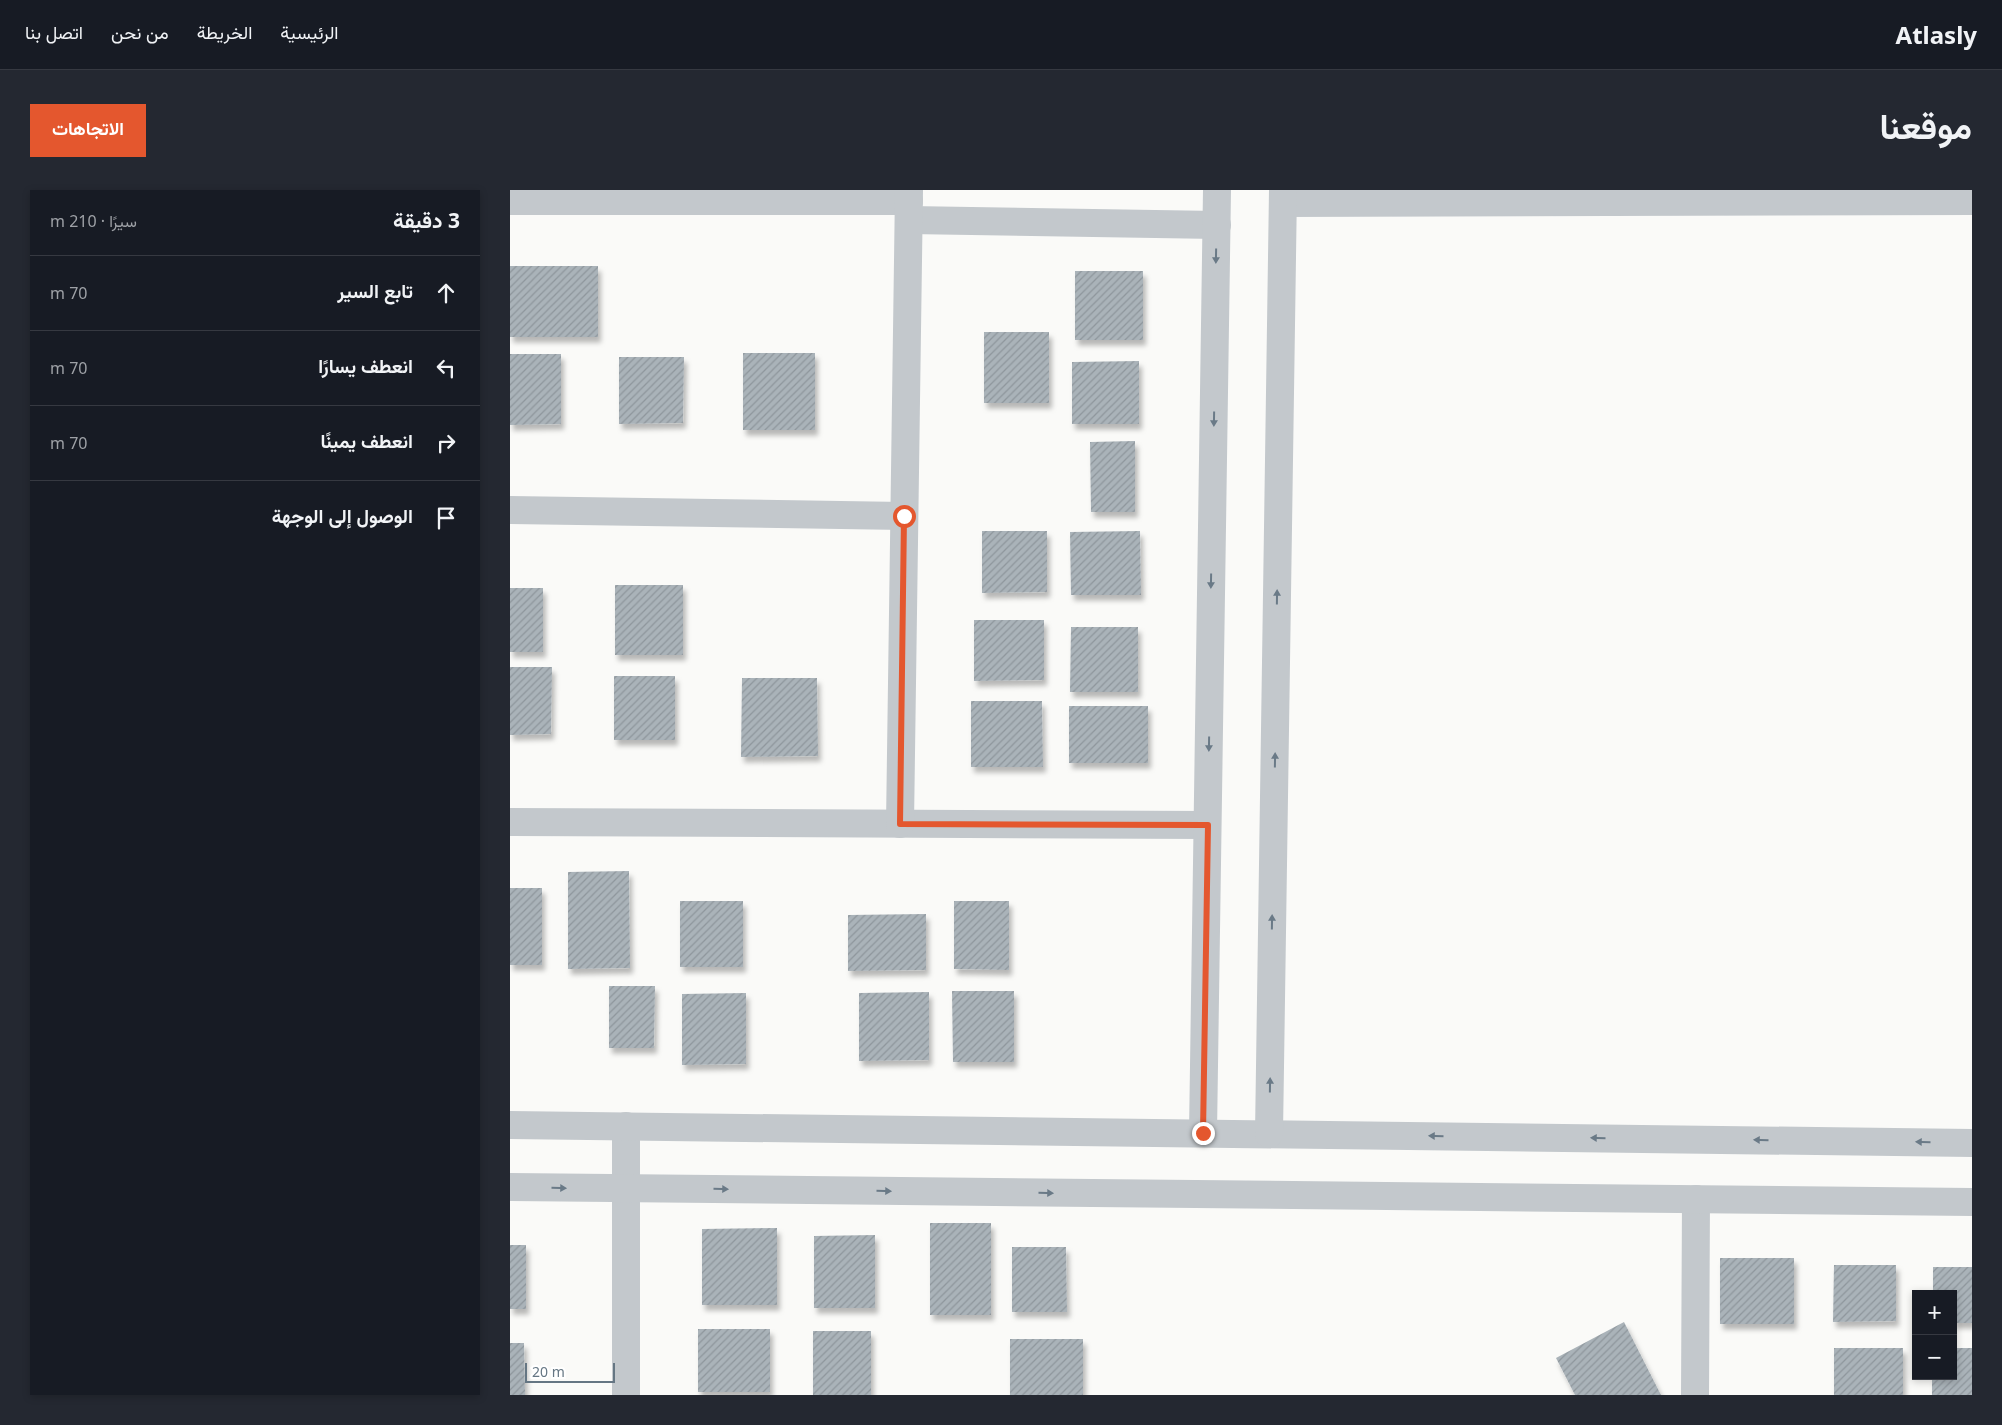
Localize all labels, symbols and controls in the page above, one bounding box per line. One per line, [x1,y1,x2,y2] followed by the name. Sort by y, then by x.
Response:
[1896,18,1977,51] text: Atlasly
[25,20,83,44] text: اتصل بنا
[111,20,169,44] text: من نحن
[197,20,252,44] text: الخريطة
[280,20,339,44] text: الرئيسية
[1879,102,1972,149] text: موقعنا
[30,104,146,157] button: الاتجاهات
[393,206,460,234] text: 3 دقيقة
[50,210,137,232] text: سيرًا · 210 m
[1212,248,1220,264] one-way arrow
[337,278,413,304] text: تابع السير
[432,279,460,307] icon: ahead
[50,282,87,304] text: 70 m
[318,353,413,379] text: انعطف يسارًا
[432,354,460,382] icon: left
[50,357,87,379] text: 70 m
[1210,411,1218,427] one-way arrow
[320,428,413,454] text: انعطف يمينًا
[432,429,460,457] icon: right
[50,432,87,454] text: 70 m
[272,503,413,529] text: الوصول إلى الوجهة
[432,504,460,532] icon: arrive
[893,505,916,528] route start
[1207,573,1215,589] one-way arrow
[1273,589,1281,605] one-way arrow
[1205,736,1213,752] one-way arrow
[1271,752,1279,768] one-way arrow
[1268,914,1276,930] one-way arrow
[1266,1077,1274,1093] one-way arrow
[1192,1122,1215,1145] route end
[1428,1132,1444,1140] one-way arrow
[1590,1134,1606,1142] one-way arrow
[1753,1136,1769,1144] one-way arrow
[1915,1138,1931,1146] one-way arrow
[551,1184,567,1192] one-way arrow
[713,1185,729,1193] one-way arrow
[876,1187,892,1195] one-way arrow
[1038,1189,1054,1197] one-way arrow
[1912,1290,1957,1380] map controls
[1912,1290,1957,1335] button: +
[1912,1335,1957,1380] button: −
[525,1360,615,1383] scale bar
[532,1362,565,1381] text: 20 m

